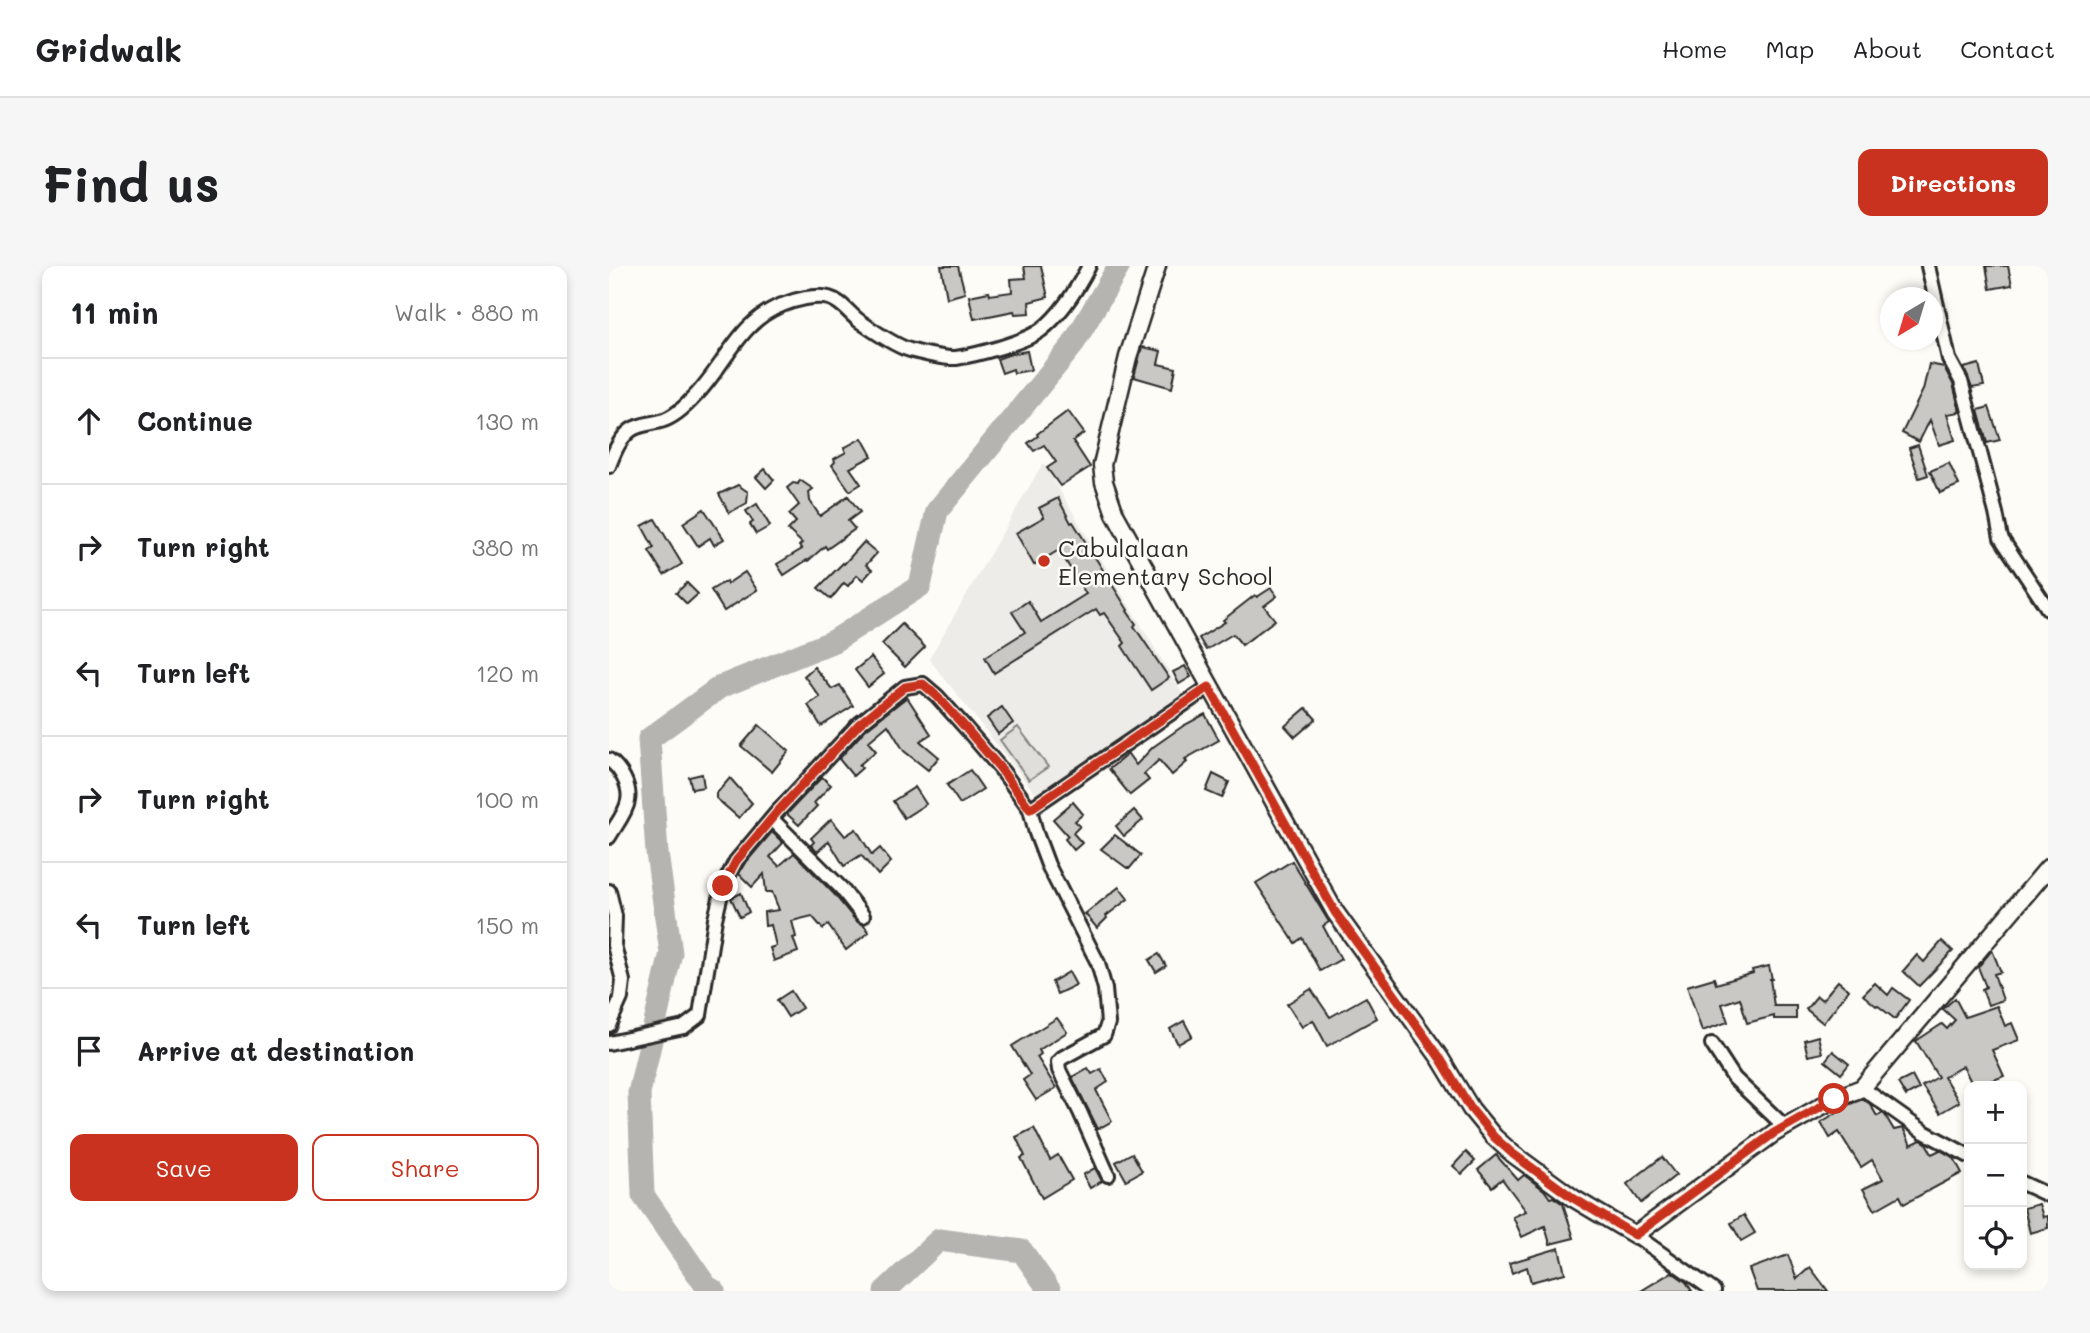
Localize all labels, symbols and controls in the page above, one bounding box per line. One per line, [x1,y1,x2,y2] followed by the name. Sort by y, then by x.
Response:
[35,27,182,70] text: Gridwalk
[1662,33,1727,64] text: Home
[1765,33,1814,64] text: Map
[1852,33,1922,64] text: About
[1960,33,2055,64] text: Contact
[1858,149,2048,216] button: Directions
[42,151,220,214] text: Find us
[1880,287,1943,350] north arrow
[70,292,159,332] text: 11 min
[394,297,539,327] text: Walk · 880 m
[70,402,108,440] icon: ahead
[137,404,253,438] text: Continue
[475,406,539,436] text: 130 m
[70,528,108,566] icon: right
[137,530,270,564] text: Turn right
[472,532,539,562] text: 380 m
[1058,532,1273,591] place label: Cabulalaan Elementary School
[1036,553,1052,569] marker: Cabulalaan Elementary School
[70,654,108,692] icon: left
[137,656,250,690] text: Turn left
[476,658,539,688] text: 120 m
[70,780,108,818] icon: right
[137,782,270,816] text: Turn right
[475,784,539,814] text: 100 m
[707,870,738,901] route end
[70,906,108,944] icon: left
[137,908,250,942] text: Turn left
[475,910,539,940] text: 150 m
[70,1032,108,1070] icon: arrive
[137,1034,414,1068] text: Arrive at destination
[1964,1081,2027,1270] map controls
[1964,1081,2027,1144] button: +
[1818,1083,1849,1114] route start
[70,1134,298,1201] button: Save
[312,1134,539,1201] button: Share
[1964,1144,2027,1207] button: −
[1964,1207,2027,1270] button: locate

